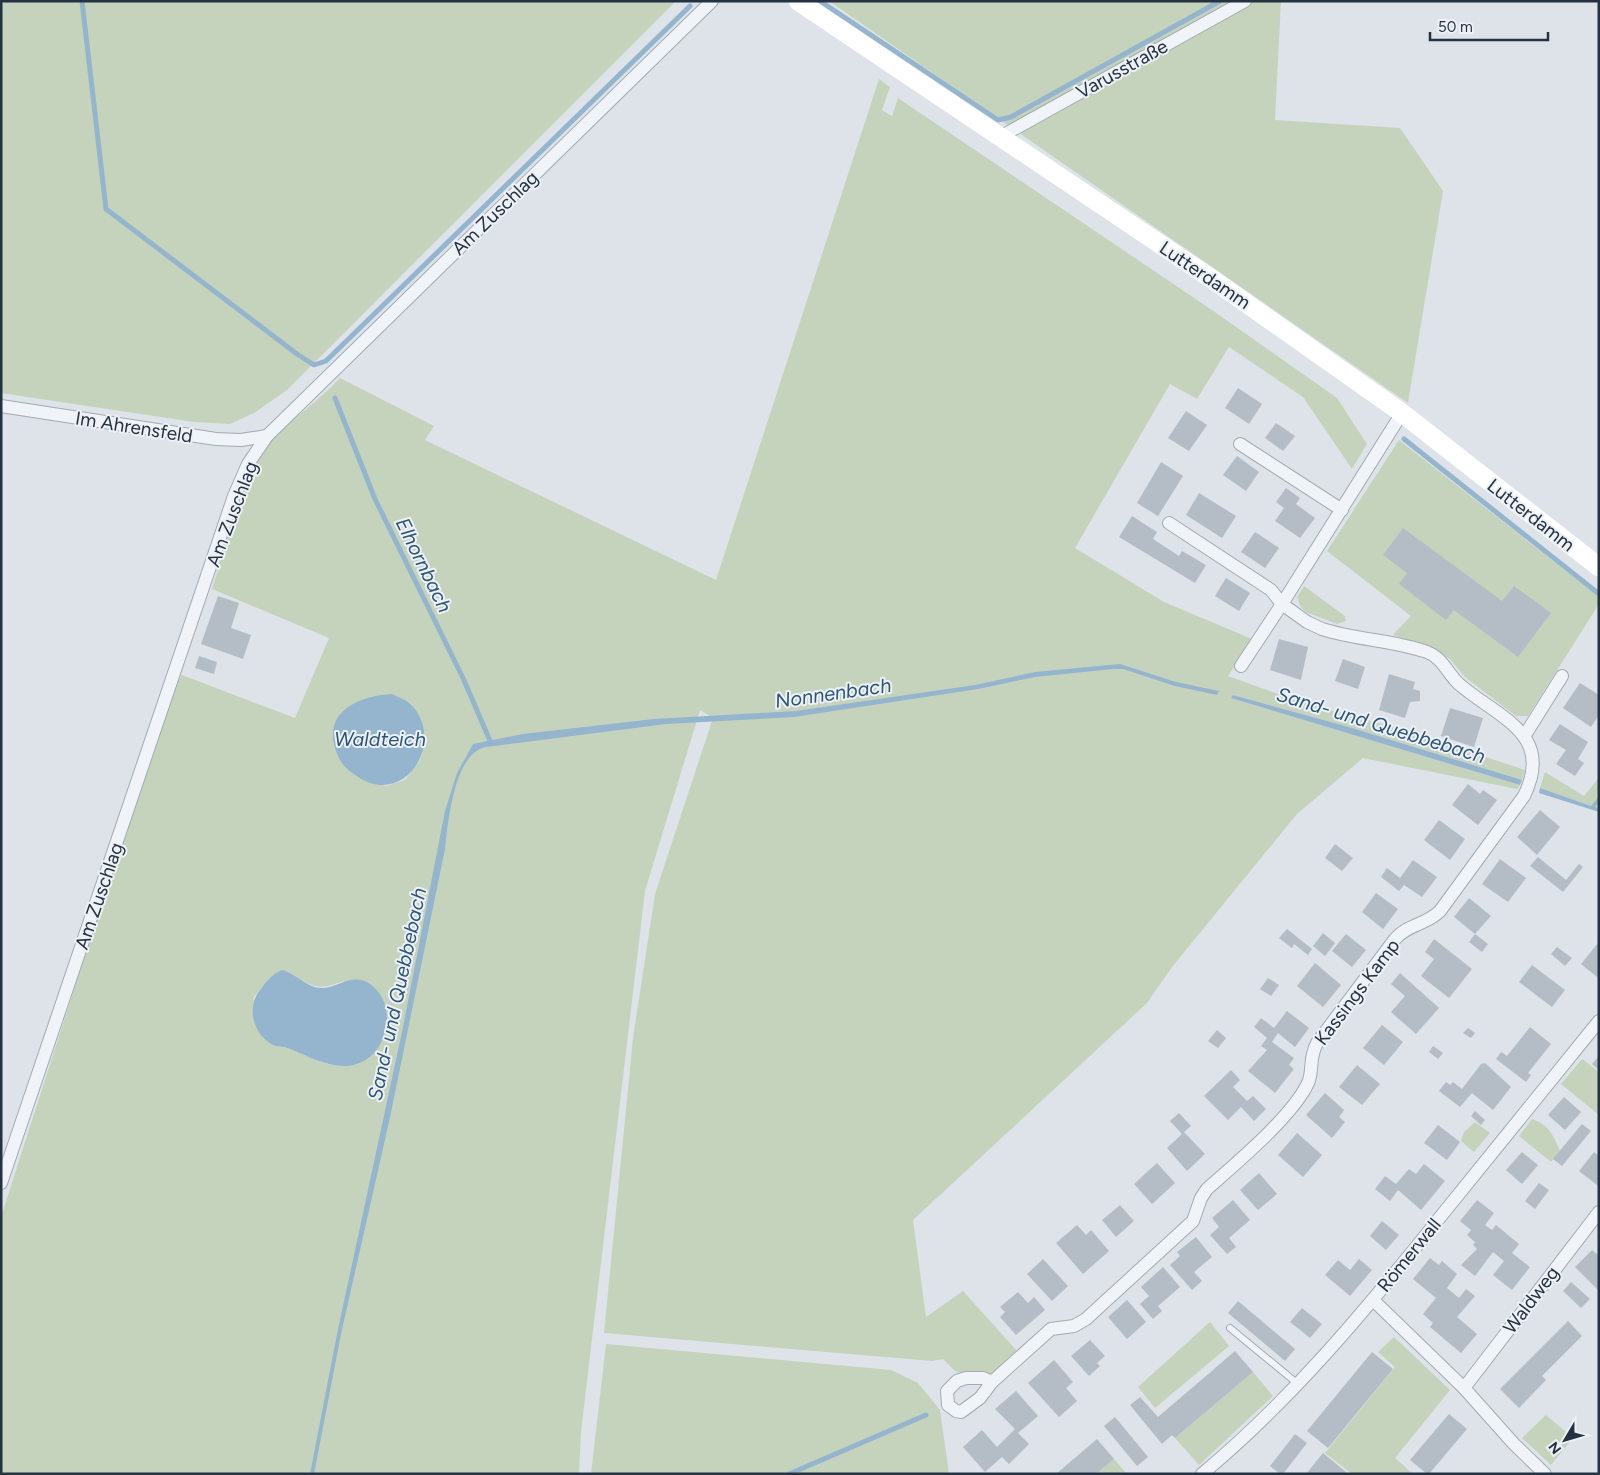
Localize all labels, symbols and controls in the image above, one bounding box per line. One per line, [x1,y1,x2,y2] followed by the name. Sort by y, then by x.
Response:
[1430,10,1548,42] scale bar
[1438,18,1473,36] text: 50 m
[1072,34,1172,104] street label: Varusstraße
[447,166,543,260] street label: Am Zuschlag
[1155,236,1255,314] street label: Lutterdamm
[74,406,194,448] street label: Im Ahrensfeld
[201,458,263,570] street label: Am Zuschlag
[1483,474,1579,556] street label: Lutterdamm
[391,514,457,616] water label: Elhornbach
[773,673,893,713] water label: Nonnenbach
[1274,682,1488,768] water label: Sand- und Quebbebach
[334,727,426,751] water label: Waldteich
[70,840,128,952] street label: Am Zuschlag
[363,885,431,1103] water label: Sand- und Quebbebach
[1310,934,1404,1050] street label: Kassings Kamp
[1372,1213,1446,1297] street label: Römerwall
[1498,1262,1564,1338] street label: Waldweg
[1540,1415,1590,1465] north arrow
[1545,1438,1565,1457] text: N

